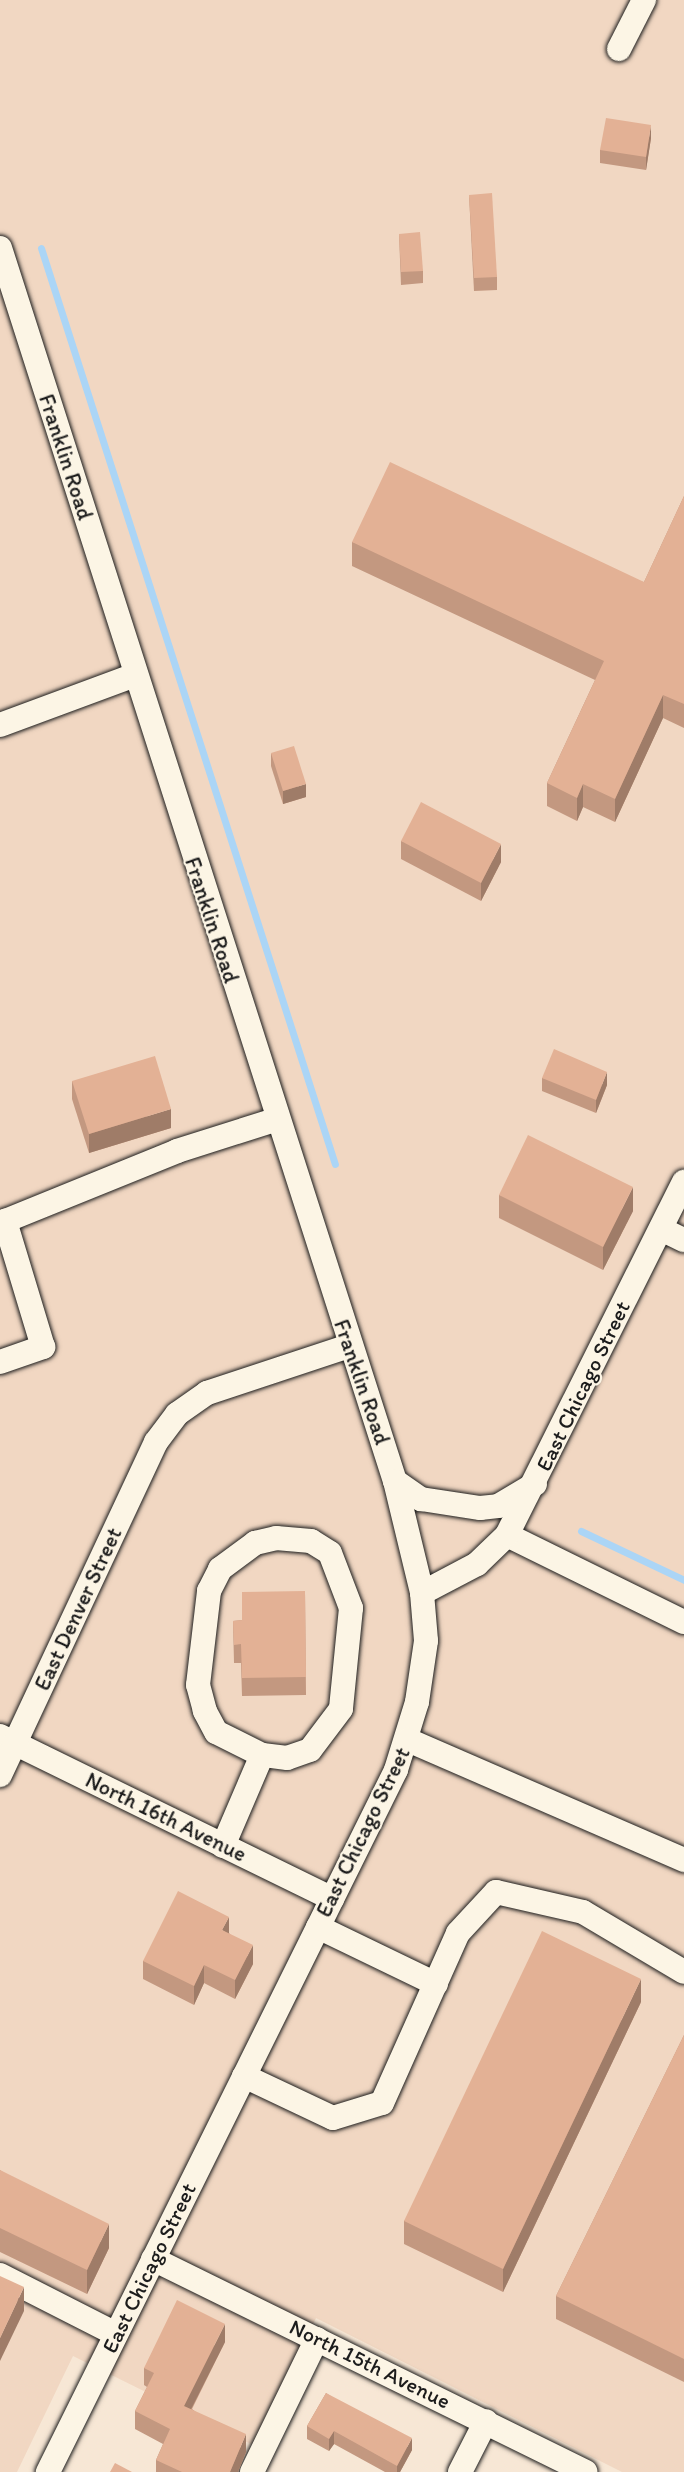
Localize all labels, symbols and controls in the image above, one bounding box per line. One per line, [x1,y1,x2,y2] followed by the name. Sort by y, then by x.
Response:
[33,391,99,523] street label: Franklin Road
[179,854,245,986] street label: Franklin Road
[531,1297,635,1475] street label: East Chicago Street
[328,1316,396,1448] street label: Franklin Road
[29,1523,127,1695] street label: East Denver Street
[311,1743,415,1921] street label: East Chicago Street
[82,1767,250,1867] street label: North 16th Avenue
[97,2179,201,2357] street label: East Chicago Street
[286,2314,454,2414] street label: North 15th Avenue

